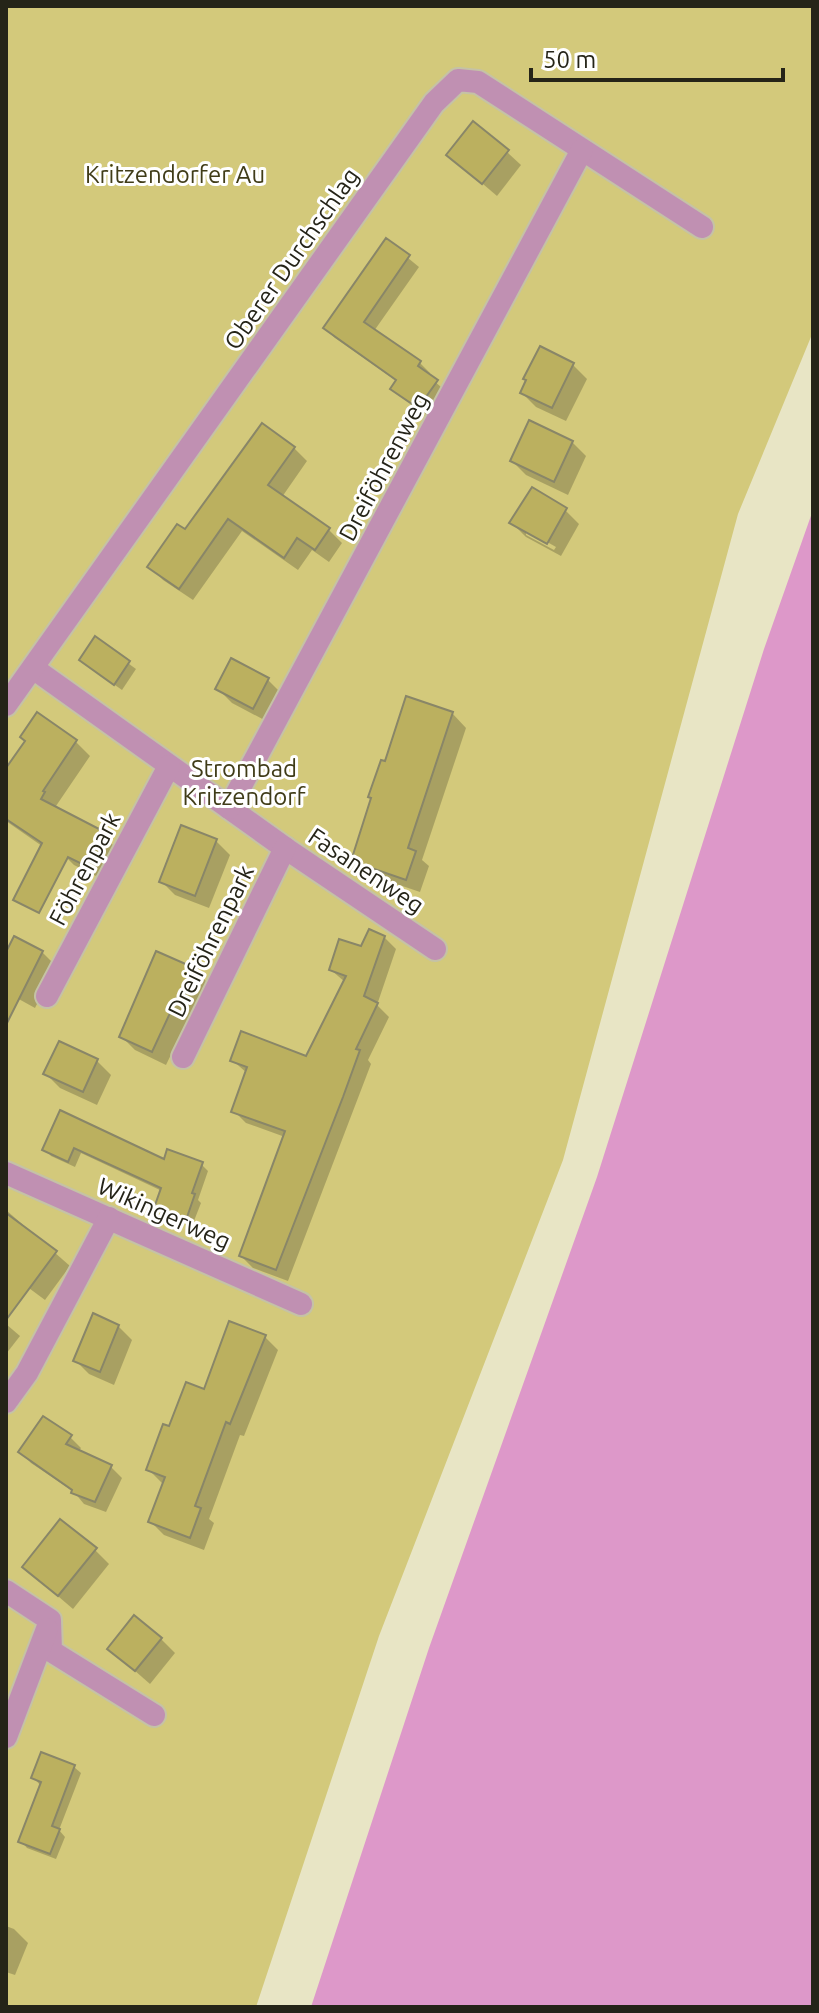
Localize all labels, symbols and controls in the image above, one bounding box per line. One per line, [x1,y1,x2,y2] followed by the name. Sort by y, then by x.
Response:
[531,32,783,82] scale bar
[543,46,596,73] text: 50 m
[85,161,265,188] park label: Kritzendorfer Au
[219,163,364,355] street label: Oberer Durchschlag
[333,388,434,545] street label: Dreiföhrenweg
[182,755,306,810] park label: Strombad Kritzendorf
[44,808,126,930] street label: Föhrenpark
[304,822,429,919] street label: Fasanenweg
[162,860,259,1021] street label: Dreiföhrenpark
[94,1172,235,1255] street label: Wikingerweg

